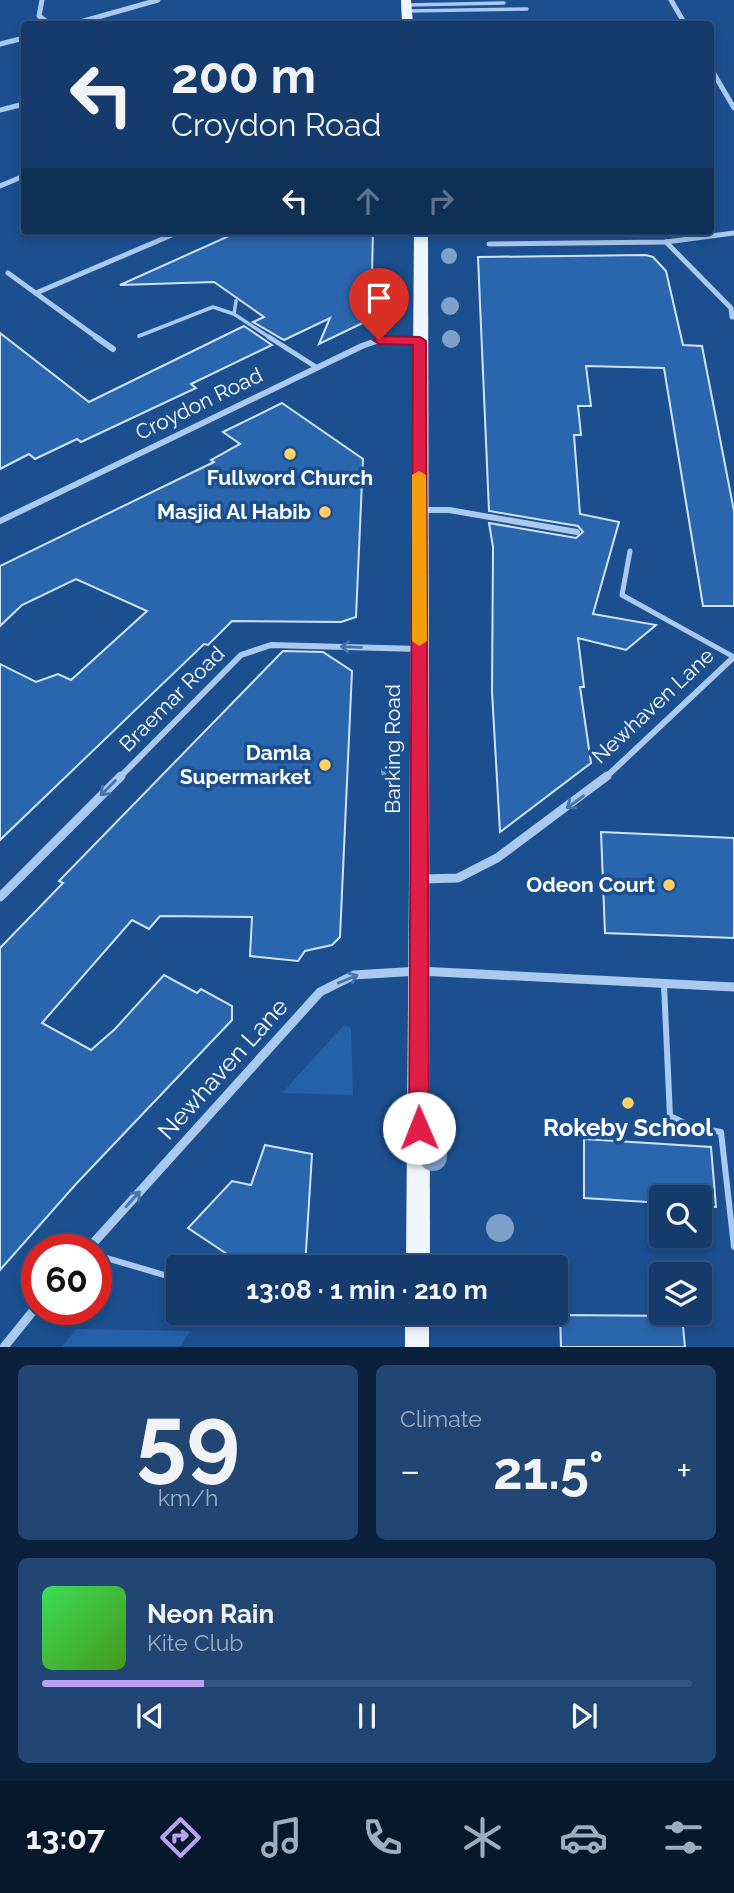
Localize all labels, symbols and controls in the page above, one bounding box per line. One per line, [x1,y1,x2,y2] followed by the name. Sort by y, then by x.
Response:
[171,47,316,104] text: 200 m
[56,49,147,140] icon: left
[171,106,381,143] text: Croydon Road
[276,182,314,220] icon: left
[349,182,387,220] icon: ahead
[422,182,460,220] icon: right
[349,268,409,340] pin
[360,279,398,317] icon: arrive
[131,362,266,445] street label: Croydon Road
[282,446,298,462] marker: Fullword Church
[207,465,373,490] place label: Fullword Church
[157,499,311,524] place label: Masjid Al Habib
[317,504,333,520] marker: Masjid Al Habib
[114,641,229,756] street label: Braemar Road
[340,641,363,654] one-way arrow
[587,643,719,768] street label: Newhaven Lane
[380,684,405,814] street label: Barking Road
[180,740,311,789] place label: Damla Supermarket
[317,757,333,773] marker: Damla Supermarket
[100,780,117,797] one-way arrow
[566,794,585,809] one-way arrow
[526,872,655,897] place label: Odeon Court
[661,877,677,893] marker: Odeon Court
[337,972,358,985] one-way arrow
[152,992,294,1145] street label: Newhaven Lane
[382,1091,456,1165] position arrow
[620,1095,636,1111] marker: Rokeby School
[543,1113,713,1142] place label: Rokeby School
[649,1185,712,1325] map controls
[649,1185,712,1248] button: search
[125,1190,141,1208] one-way arrow
[21,1234,112,1325] speed limit sign: 60
[649,1262,712,1325] button: layers
[246,1275,488,1305] text: 13:08 · 1 min · 210 m
[136,1385,240,1492] text: 59
[400,1405,482,1432] text: Climate
[493,1440,604,1501] text: 21.5°
[400,1448,420,1493] text: −
[676,1448,692,1493] text: +
[158,1484,218,1511] text: km/h
[147,1599,274,1629] text: Neon Rain
[147,1629,244,1656] text: Kite Club
[131,1697,169,1735] icon: previous
[348,1697,386,1735] icon: pause
[565,1697,603,1735] icon: next
[156,1813,205,1862] icon: directions
[257,1813,306,1862] icon: music
[358,1813,407,1862] icon: phone
[458,1813,507,1862] icon: climate
[559,1813,608,1862] icon: car
[659,1813,708,1862] icon: filters
[26,1819,105,1856] text: 13:07

